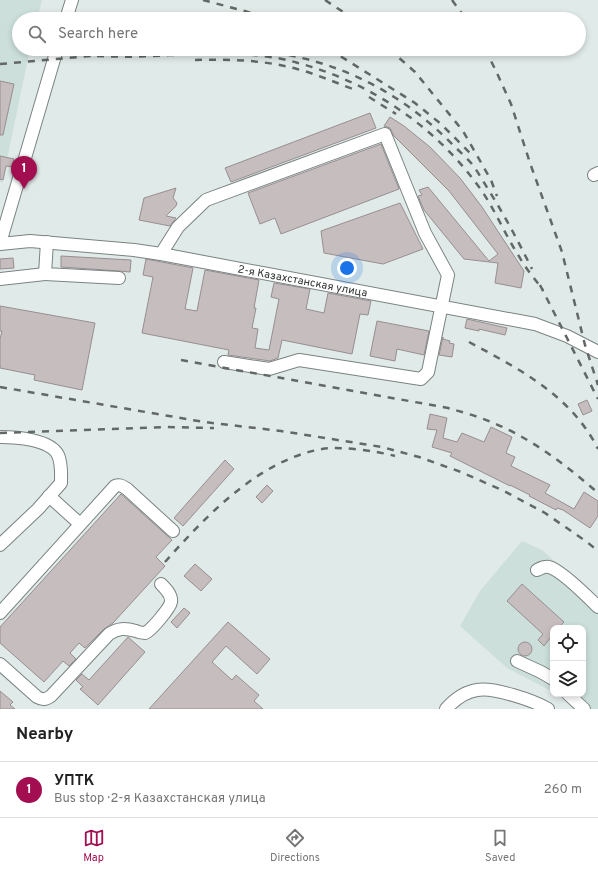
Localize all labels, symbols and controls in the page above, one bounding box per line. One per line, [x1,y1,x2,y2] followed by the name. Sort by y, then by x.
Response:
[12,12,586,56] search box
[26,23,48,45] icon: search
[58,25,138,44] text: Search here
[11,156,37,189] pin: 1
[337,258,357,278] your location
[237,263,369,301] street label: 2-я Казахстанская улица
[550,625,586,697] map controls
[550,625,586,661] button: locate
[550,661,586,697] button: layers
[16,724,73,746] text: Nearby
[54,772,94,791] text: УПТК
[26,782,32,798] text: 1
[544,782,582,798] text: 260 m
[54,791,266,807] text: Bus stop · 2-я Казахстанская улица
[83,827,105,865] tab: Map
[270,827,320,865] tab: Directions
[485,827,515,865] tab: Saved

